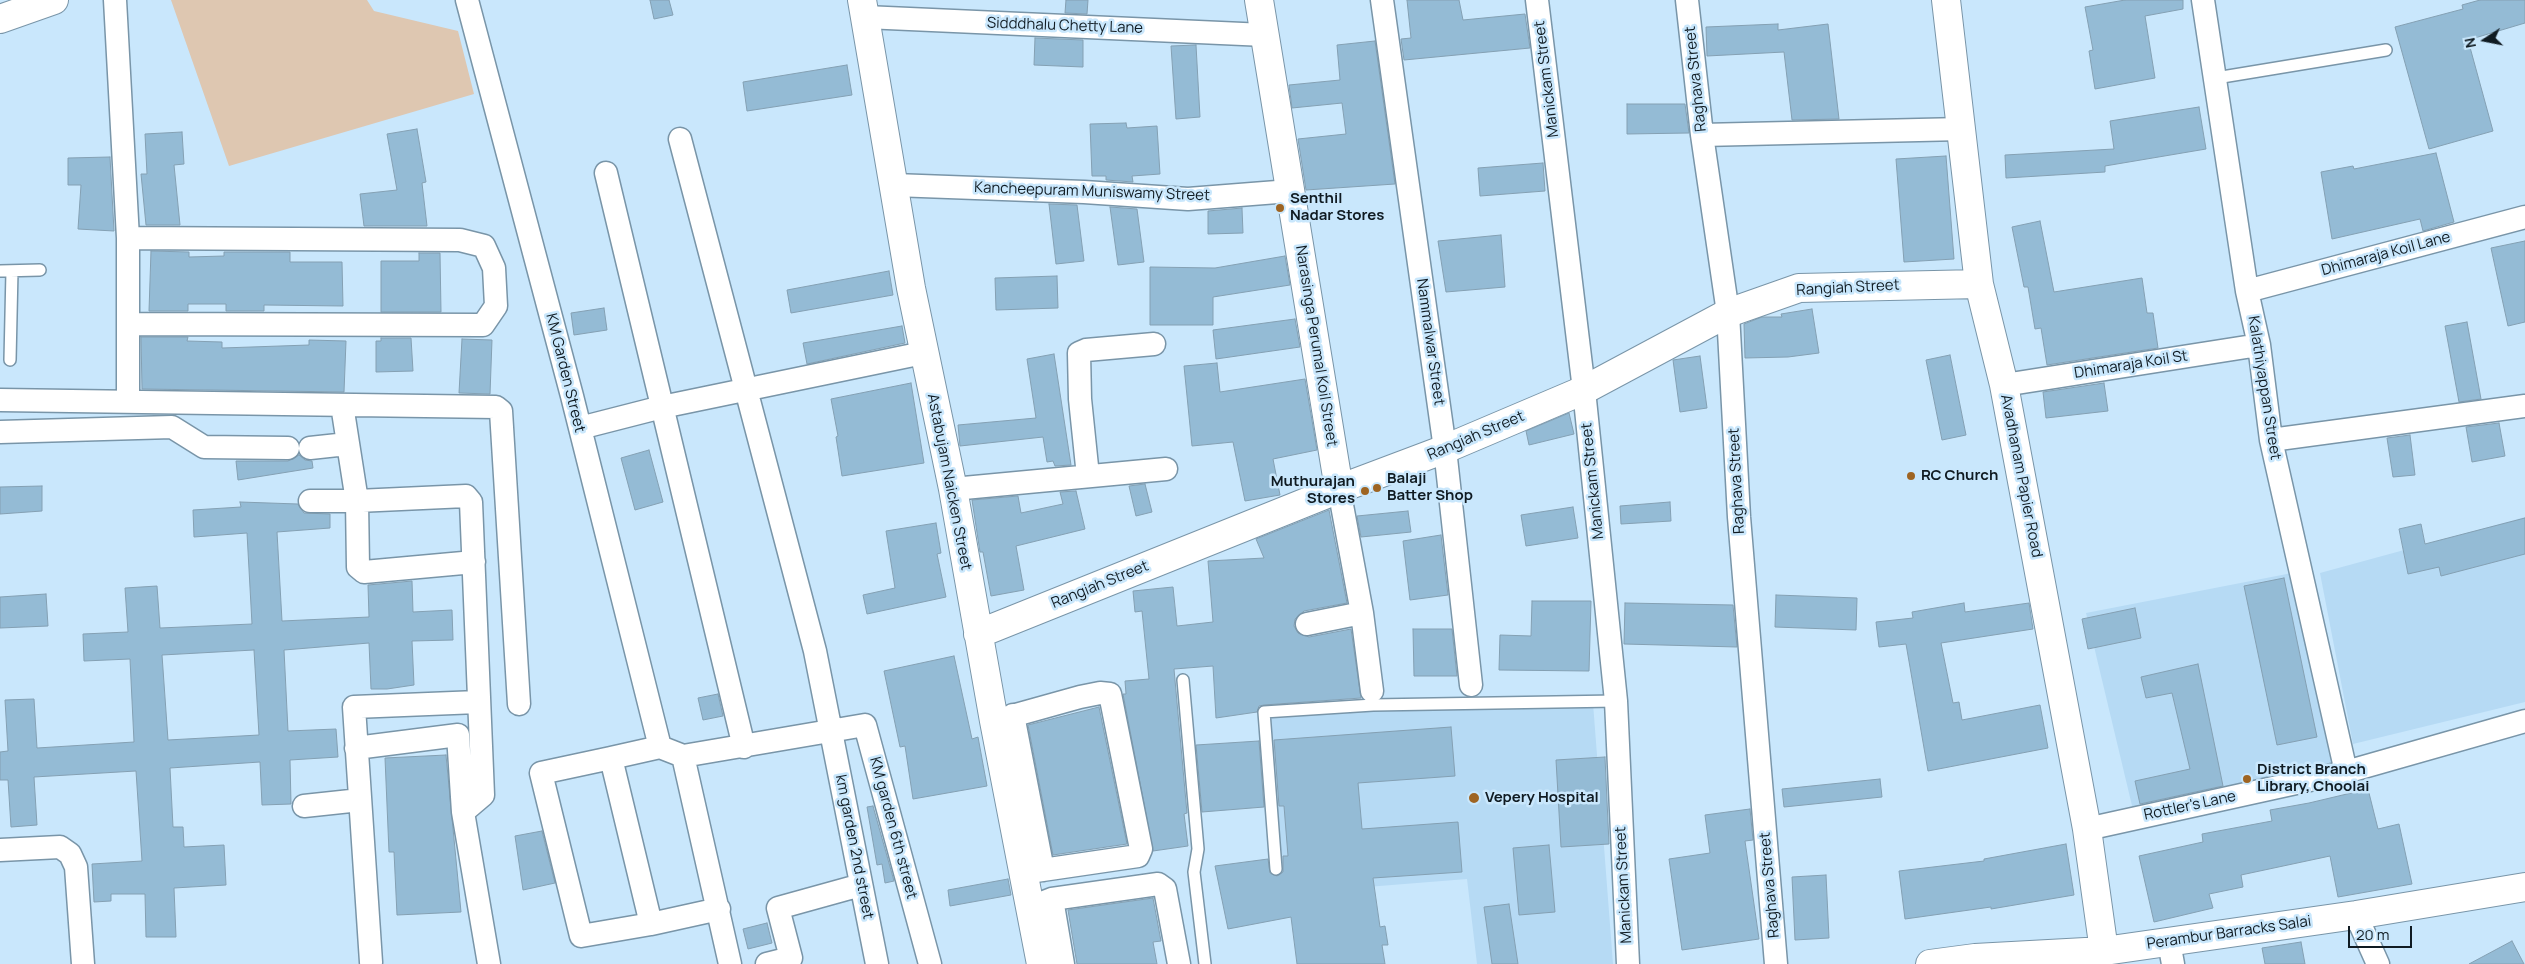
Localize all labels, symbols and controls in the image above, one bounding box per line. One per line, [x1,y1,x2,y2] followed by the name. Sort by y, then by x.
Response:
[987,14,1143,38] street label: Sidddhalu Chetty Lane
[2460,15,2510,65] north arrow
[1531,20,1563,138] street label: Manickam Street
[1682,25,1710,133] street label: Raghava Street
[2459,36,2480,50] text: N
[974,179,1210,205] street label: Kancheepuram Muniswamy Street
[1290,190,1384,225] place label: Senthil Nadar Stores
[1274,202,1286,214] marker: Senthil Nadar Stores
[2320,228,2452,280] street label: Dhimaraja Koil Lane
[1291,244,1341,448] street label: Narasinga Perumal Koil Street
[1796,276,1900,300] street label: Rangiah Street
[1412,278,1448,406] street label: Nammalwar Street
[542,312,588,434] street label: KM Garden Street
[2244,315,2284,461] street label: Kalathiyappan Street
[2073,347,2189,383] street label: Dhimaraja Koil St
[923,392,975,572] street label: Astabujam Naicken Street
[1996,393,2046,559] street label: Avadhanam Papier Road
[1425,408,1527,464] street label: Rangiah Street
[1578,422,1608,540] street label: Manickam Street
[1725,428,1749,534] street label: Raghava Street
[1921,467,1998,485] place label: RC Church
[1387,470,1473,505] place label: Balaji Batter Shop
[1905,470,1917,482] marker: RC Church
[1271,473,1355,508] place label: Muthurajan Stores
[1371,482,1383,494] marker: Balaji Batter Shop
[1359,485,1371,497] marker: Muthurajan Stores
[1049,557,1151,613] street label: Rangiah Street
[865,755,921,901] street label: KM garden 6th street
[2257,761,2369,796] place label: District Branch Library, Choolai
[831,773,877,921] street label: km garden 2nd street
[2241,773,2253,785] marker: District Branch Library, Choolai
[2142,787,2238,825] street label: Rottler's Lane
[1485,789,1599,807] place label: Vepery Hospital
[1467,791,1481,805] marker: Vepery Hospital
[1612,826,1636,944] street label: Manickam Street
[1756,831,1784,939] street label: Raghava Street
[2146,913,2312,953] street label: Perambur Barracks Salai
[2350,916,2414,948] scale bar
[2356,924,2389,945] text: 20 m

